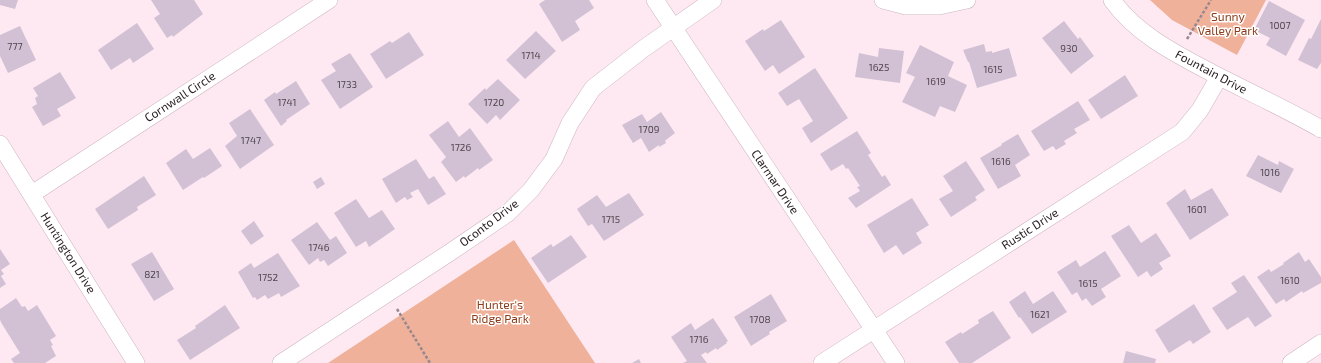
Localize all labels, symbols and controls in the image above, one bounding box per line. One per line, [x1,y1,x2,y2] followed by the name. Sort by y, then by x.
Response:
[1198,9,1258,37] park label: Sunny Valley Park
[1269,19,1291,31] house number: 1007
[7,40,23,52] house number: 777
[1060,42,1078,54] house number: 930
[1173,46,1250,96] street label: Fountain Drive
[521,49,541,61] house number: 1714
[869,61,889,73] house number: 1625
[983,63,1003,75] house number: 1615
[141,68,218,124] street label: Cornwall Circle
[926,75,946,87] house number: 1619
[337,78,357,90] house number: 1733
[277,96,297,108] house number: 1741
[484,96,504,108] house number: 1720
[639,123,660,135] house number: 1709
[241,134,261,146] house number: 1747
[451,141,471,153] house number: 1726
[749,147,803,216] street label: Clarmar Drive
[991,155,1011,167] house number: 1616
[1260,166,1280,178] house number: 1016
[456,196,521,249] street label: Oconto Drive
[1187,203,1207,215] house number: 1601
[998,205,1060,252] street label: Rustic Drive
[38,210,99,295] street label: Huntington Drive
[602,213,620,225] house number: 1715
[309,241,330,253] house number: 1746
[144,268,160,280] house number: 821
[258,271,278,283] house number: 1752
[1280,274,1300,286] house number: 1610
[1078,277,1098,289] house number: 1615
[471,297,529,325] park label: Hunter's Ridge Park
[1030,308,1050,320] house number: 1621
[749,313,771,325] house number: 1708
[690,333,709,345] house number: 1716

